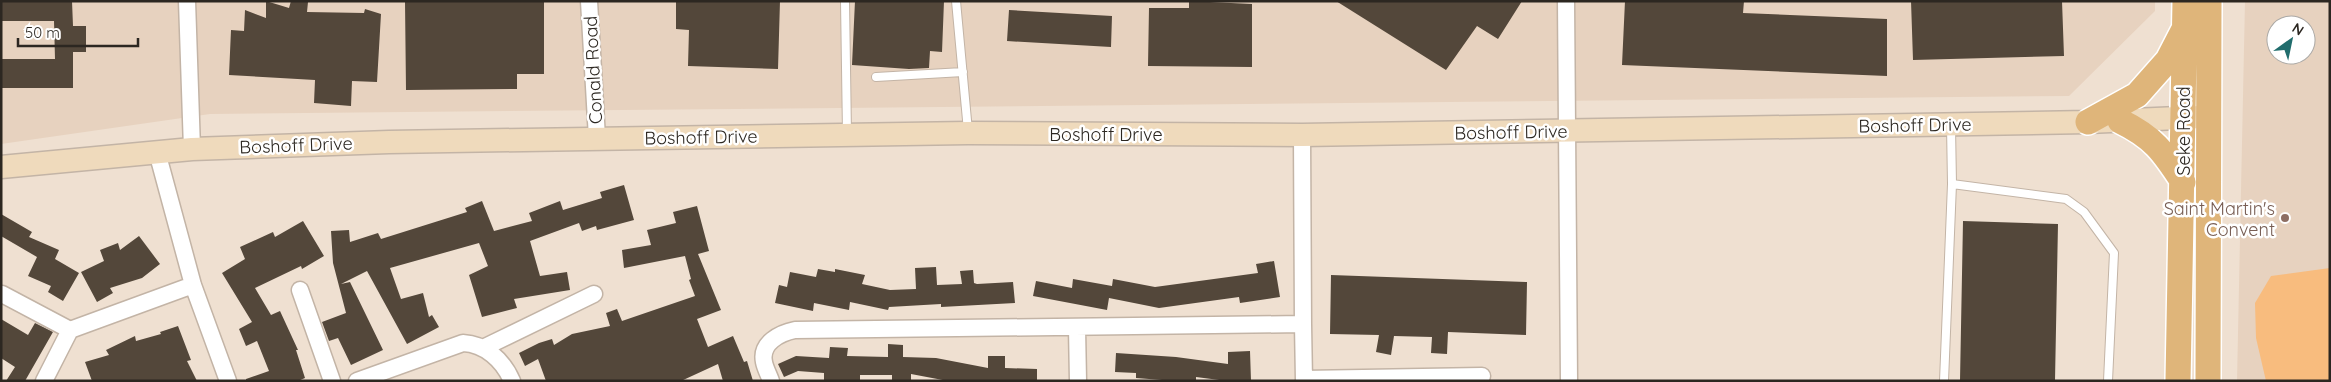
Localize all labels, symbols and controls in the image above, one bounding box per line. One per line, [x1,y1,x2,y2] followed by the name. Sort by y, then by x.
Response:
[18,15,138,47] scale bar
[579,15,607,125] street label: Conald Road
[2266,15,2316,65] north arrow
[2289,19,2307,39] text: N
[25,23,60,42] text: 50 m
[2172,86,2195,176] street label: Seke Road
[1858,113,1972,137] street label: Boshoff Drive
[1454,120,1568,144] street label: Boshoff Drive
[1049,123,1163,146] street label: Boshoff Drive
[644,125,758,149] street label: Boshoff Drive
[239,132,353,158] street label: Boshoff Drive
[2164,197,2275,241] place label: Saint Martin's Convent
[2279,212,2291,224] marker: Saint Martin's Convent

